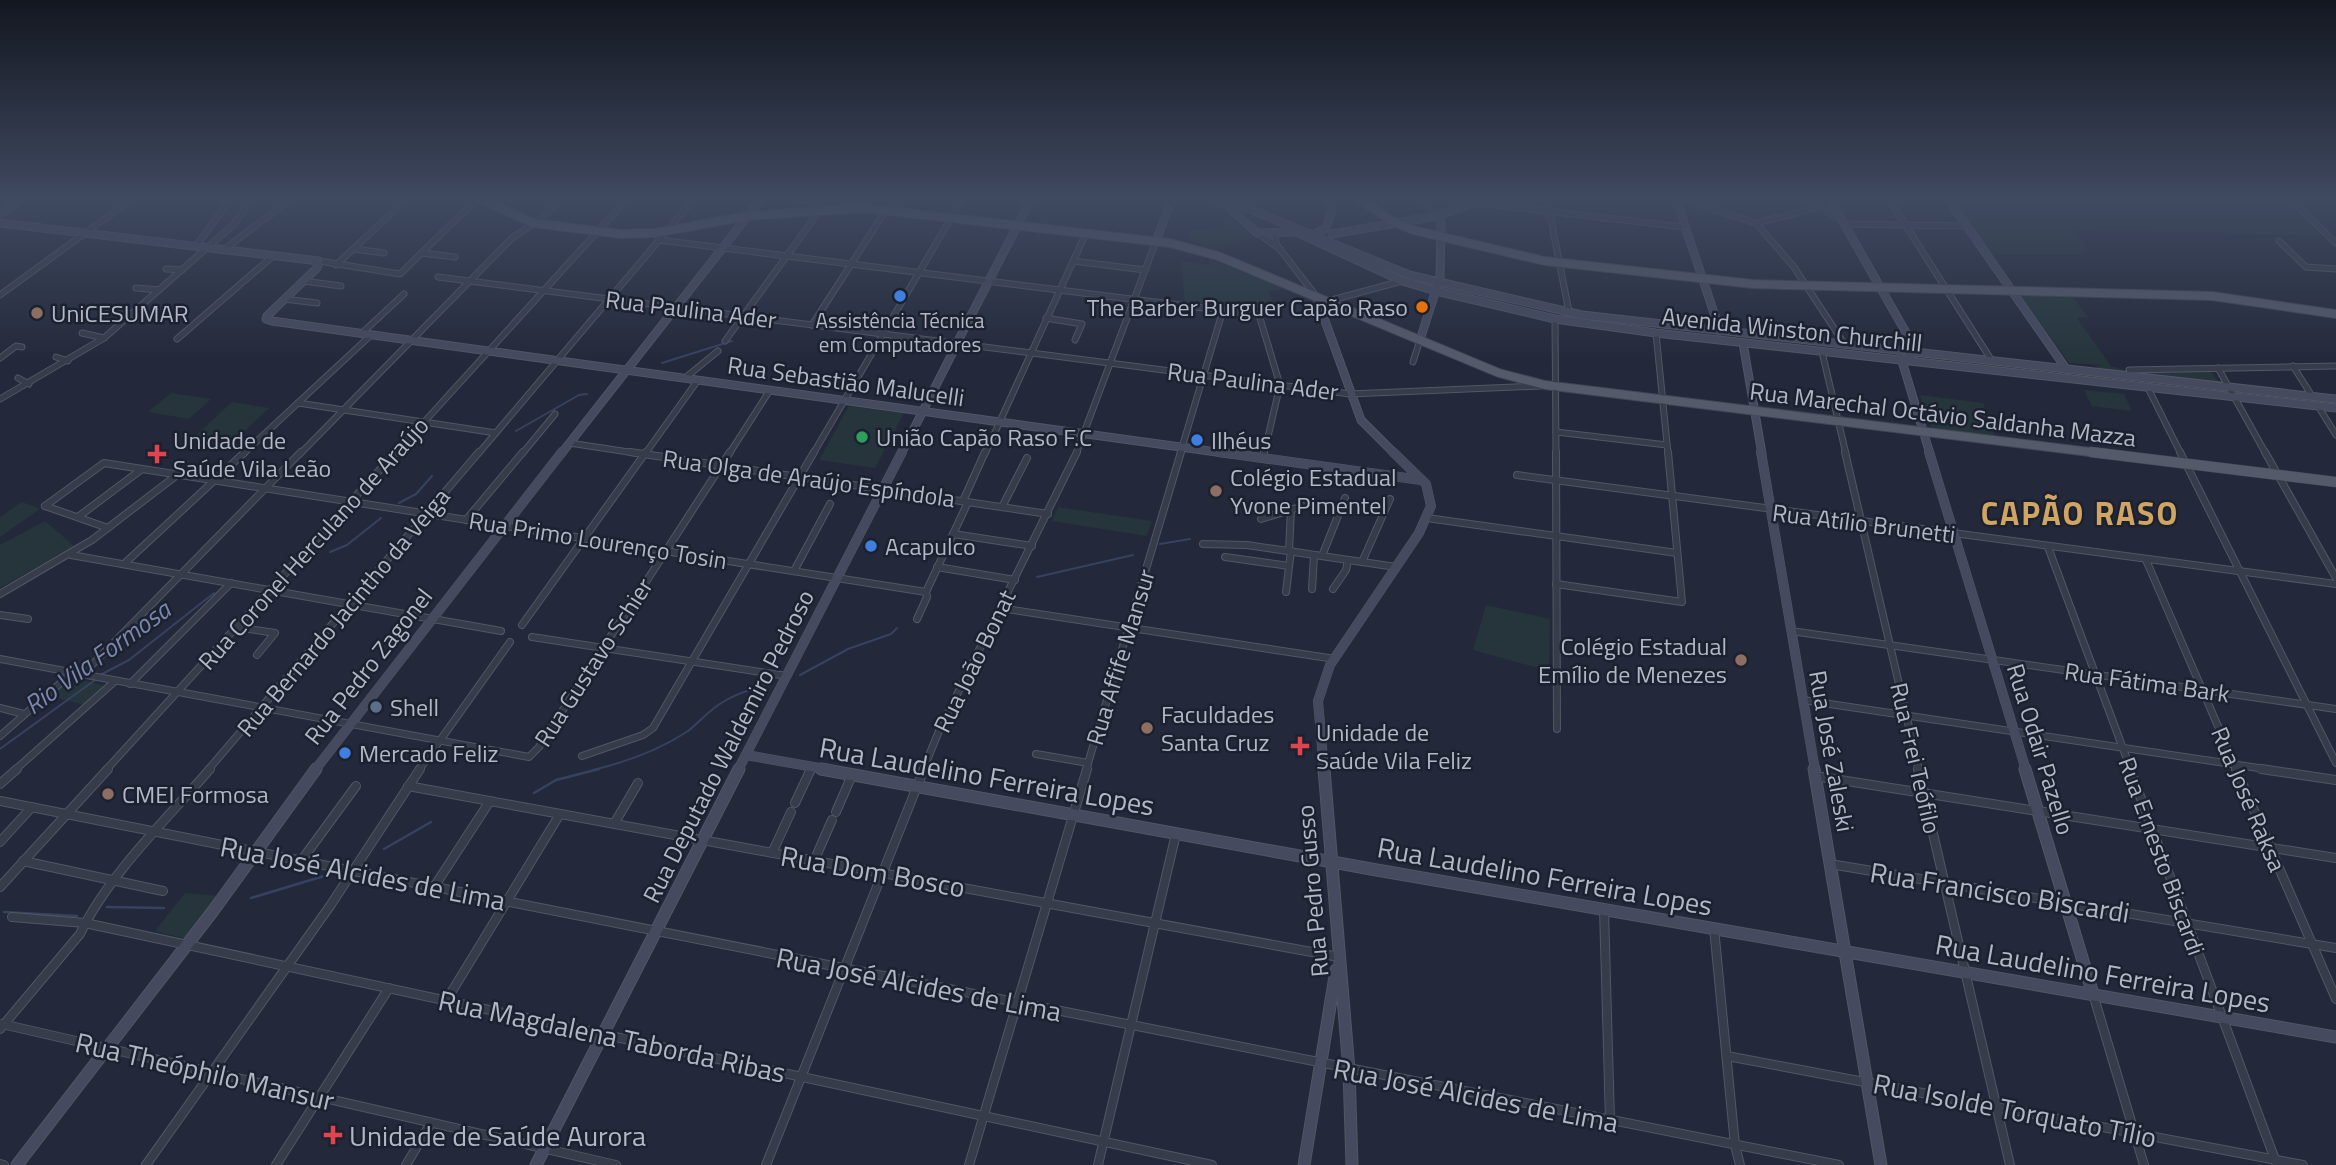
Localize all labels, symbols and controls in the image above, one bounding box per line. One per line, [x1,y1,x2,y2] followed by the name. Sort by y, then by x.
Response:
[603,281,779,337] street label: Rua Paulina Ader
[892,288,908,304] marker: Assistência Técnica em Computadores
[1087,289,1408,325] place label: The Barber Burguer Capão Raso
[51,295,189,331] place label: UniCESUMAR
[1660,297,1924,361] street label: Avenida Winston Churchill
[1414,299,1430,315] marker: The Barber Burguer Capão Raso
[815,304,985,360] place label: Assistência Técnica em Computadores
[29,305,45,321] marker: UniCESUMAR
[725,347,967,415] street label: Rua Sebastião Malucelli
[1165,353,1341,409] street label: Rua Paulina Ader
[1748,372,2138,456] street label: Rua Marechal Octávio Saldanha Mazza
[189,408,437,678] street label: Rua Coronel Herculano de Araújo
[876,419,1092,455] place label: União Capão Raso F.C
[173,422,331,486] place label: Unidade de Saúde Vila Leão
[1211,422,1271,458] place label: Ilhéus
[854,429,870,445] marker: União Capão Raso F.C
[1189,432,1205,448] marker: Ilhéus
[661,440,957,516] street label: Rua Olga de Araújo Espíndola
[147,444,167,464] marker: Unidade de Saúde Vila Leão
[1230,459,1397,523] place label: Colégio Estadual Yvone Pimentel
[228,480,458,744] street label: Rua Bernardo Jacintho da Veiga
[1208,483,1224,499] marker: Colégio Estadual Yvone Pimentel
[1981,489,2179,537] district label: CAPÃO RASO
[1770,494,1958,552] street label: Rua Atílio Brunetti
[466,502,730,578] street label: Rua Primo Lourenço Tosin
[885,528,976,564] place label: Acapulco
[863,538,879,554] marker: Acapulco
[1076,564,1164,750] street label: Rua Affife Mansur
[525,570,661,754] street label: Rua Gustavo Schier
[295,580,441,752] street label: Rua Pedro Zagonel
[633,583,823,909] street label: Rua Deputado Waldemiro Pedroso
[924,583,1024,739] street label: Rua João Bonat
[16,589,180,724] water label: Rio Vila Formosa
[1538,628,1727,692] place label: Colégio Estadual Emílio de Menezes
[1733,652,1749,668] marker: Colégio Estadual Emílio de Menezes
[2062,653,2232,711] street label: Rua Fátima Bark
[1998,659,2084,839] street label: Rua Odair Pazello
[1800,667,1864,835] street label: Rua José Zaleski
[1881,679,1951,837] street label: Rua Frei Teófilo
[390,689,439,725] place label: Shell
[1161,696,1274,760] place label: Faculdades Santa Cruz
[368,699,384,715] marker: Shell
[1316,714,1472,778] place label: Unidade de Saúde Vila Feliz
[1139,720,1155,736] marker: Faculdades Santa Cruz
[2202,721,2296,877] street label: Rua José Raksa
[816,725,1158,827] street label: Rua Laudelino Ferreira Lopes
[359,735,498,771] place label: Mercado Feliz
[1290,736,1310,756] marker: Unidade de Saúde Vila Feliz
[337,745,353,761] marker: Mercado Feliz
[2109,752,2215,960] street label: Rua Ernesto Biscardi
[122,776,269,812] place label: CMEI Formosa
[100,786,116,802] marker: CMEI Formosa
[1287,804,1337,978] street label: Rua Pedro Gusso
[217,824,509,922] street label: Rua José Alcides de Lima
[1374,825,1716,927] street label: Rua Laudelino Ferreira Lopes
[777,834,969,908] street label: Rua Dom Bosco
[1867,850,2133,934] street label: Rua Francisco Biscardi
[1932,922,2274,1024] street label: Rua Laudelino Ferreira Lopes
[773,935,1065,1033] street label: Rua José Alcides de Lima
[434,978,790,1094] street label: Rua Magdalena Taborda Ribas
[71,1020,339,1122] street label: Rua Theóphilo Mansur
[1330,1046,1622,1144] street label: Rua José Alcides de Lima
[1870,1061,2160,1159] street label: Rua Isolde Torquato Tílio
[349,1114,646,1157] place label: Unidade de Saúde Aurora
[323,1125,343,1145] marker: Unidade de Saúde Aurora

